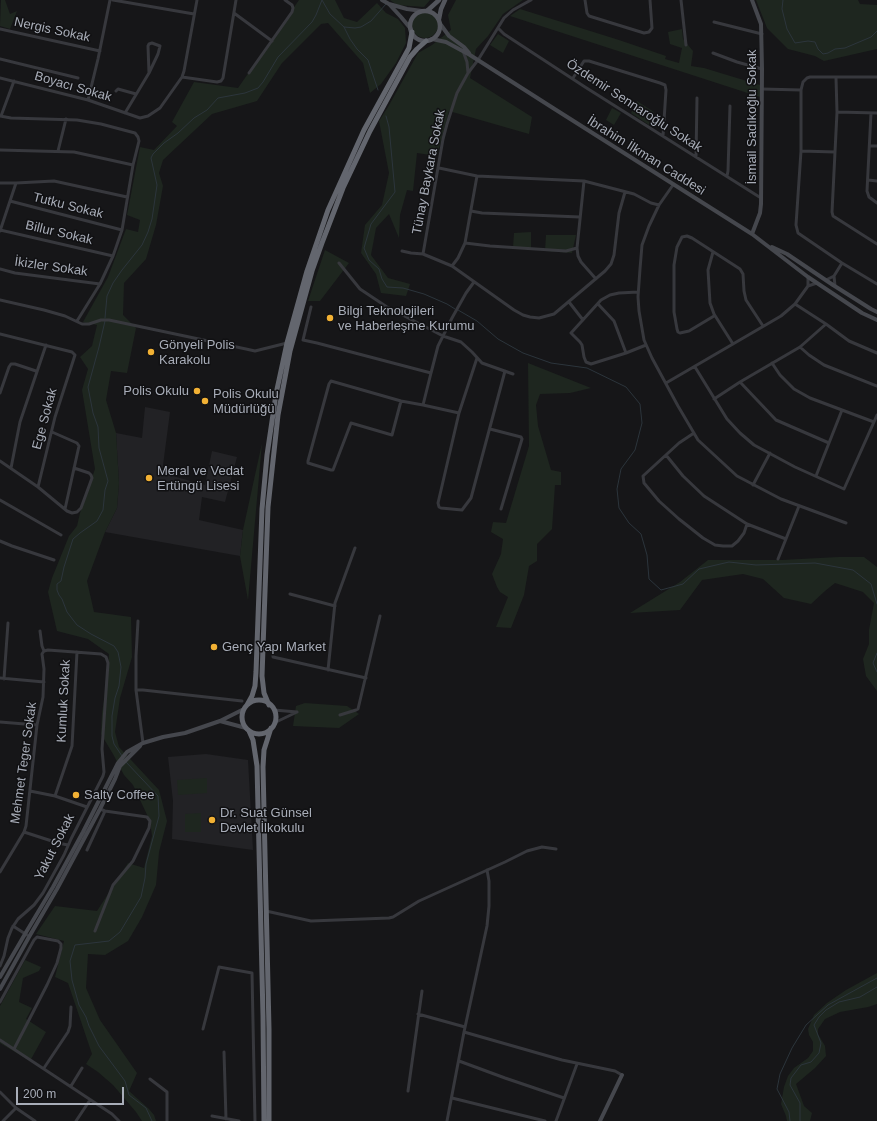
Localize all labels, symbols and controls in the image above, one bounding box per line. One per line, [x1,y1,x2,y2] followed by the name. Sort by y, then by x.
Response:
[13,14,91,46] street label: Nergis Sokak
[744,49,760,185] street label: İsmail Sadıkoğlu Sokak
[563,56,705,156] street label: Özdemir Sennaroğlu Sokak
[33,69,113,105] street label: Boyacı Sokak
[409,108,449,236] street label: Tünay Baykara Sokak
[584,113,708,199] street label: İbrahim İlkman Caddesi
[31,190,105,222] street label: Tutku Sokak
[24,218,94,248] street label: Billur Sokak
[13,254,89,280] street label: İkizler Sokak
[338,303,475,334] place label: Bilgi Teknolojileri ve Haberleşme Kurumu
[325,313,335,323] marker: Bilgi Teknolojileri ve Haberleşme Kurumu
[159,337,235,368] place label: Gönyeli Polis Karakolu
[146,347,156,357] marker: Gönyeli Polis Karakolu
[123,383,189,399] place label: Polis Okulu
[192,386,202,396] marker: Polis Okulu
[213,386,279,417] place label: Polis Okulu Müdürlüğü
[29,387,61,451] street label: Ege Sokak
[200,396,210,406] marker: Polis Okulu Müdürlüğü
[157,463,244,494] place label: Meral ve Vedat Ertüngü Lisesi
[144,473,154,483] marker: Meral ve Vedat Ertüngü Lisesi
[222,639,326,655] place label: Genç Yapı Market
[209,642,219,652] marker: Genç Yapı Market
[54,659,74,743] street label: Kumluk Sokak
[8,701,40,825] street label: Mehmet Teger Sokak
[84,787,155,803] place label: Salty Coffee
[71,790,81,800] marker: Salty Coffee
[220,805,312,836] place label: Dr. Suat Günsel Devlet İlkokulu
[32,811,78,883] street label: Yakut Sokak
[207,815,217,825] marker: Dr. Suat Günsel Devlet İlkokulu
[18,1079,126,1105] scale bar
[23,1087,56,1101] text: 200 m

